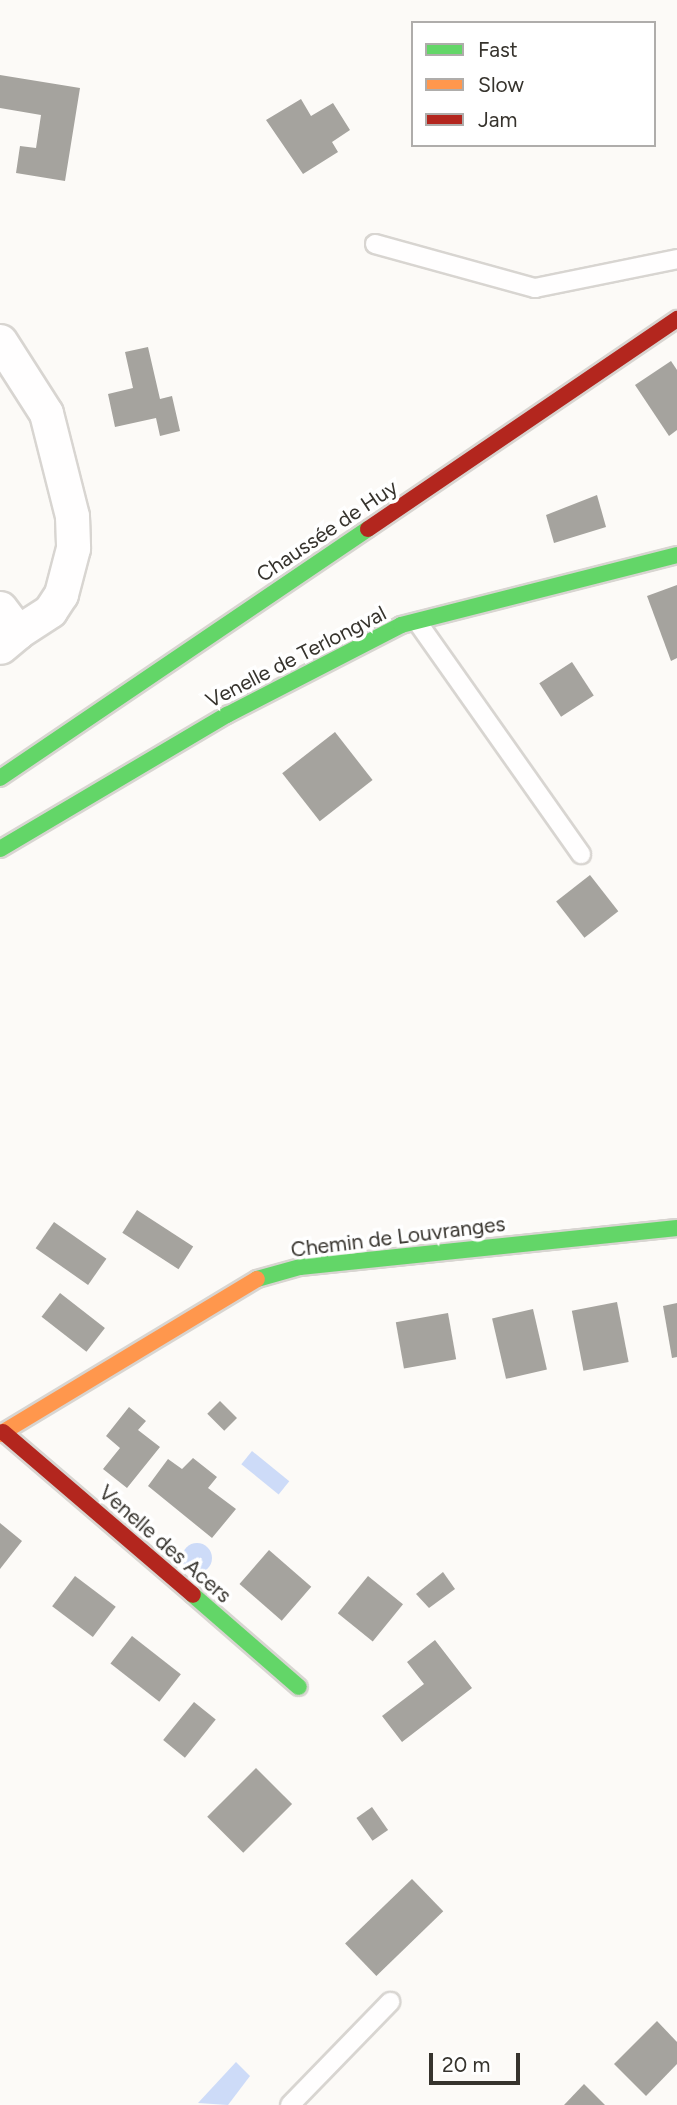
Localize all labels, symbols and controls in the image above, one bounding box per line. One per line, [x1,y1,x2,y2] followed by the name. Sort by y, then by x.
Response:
[411,21,656,147] legend
[478,37,518,62] text: Fast
[478,72,524,97] text: Slow
[478,107,517,132] text: Jam
[252,475,402,587] street label: Chaussée de Huy
[202,601,390,713] street label: Venelle de Terlongval
[289,1211,507,1263] street label: Chemin de Louvranges
[94,1480,236,1608] street label: Venelle des Acers
[432,2038,523,2082] scale bar
[442,2052,490,2077] text: 20 m

